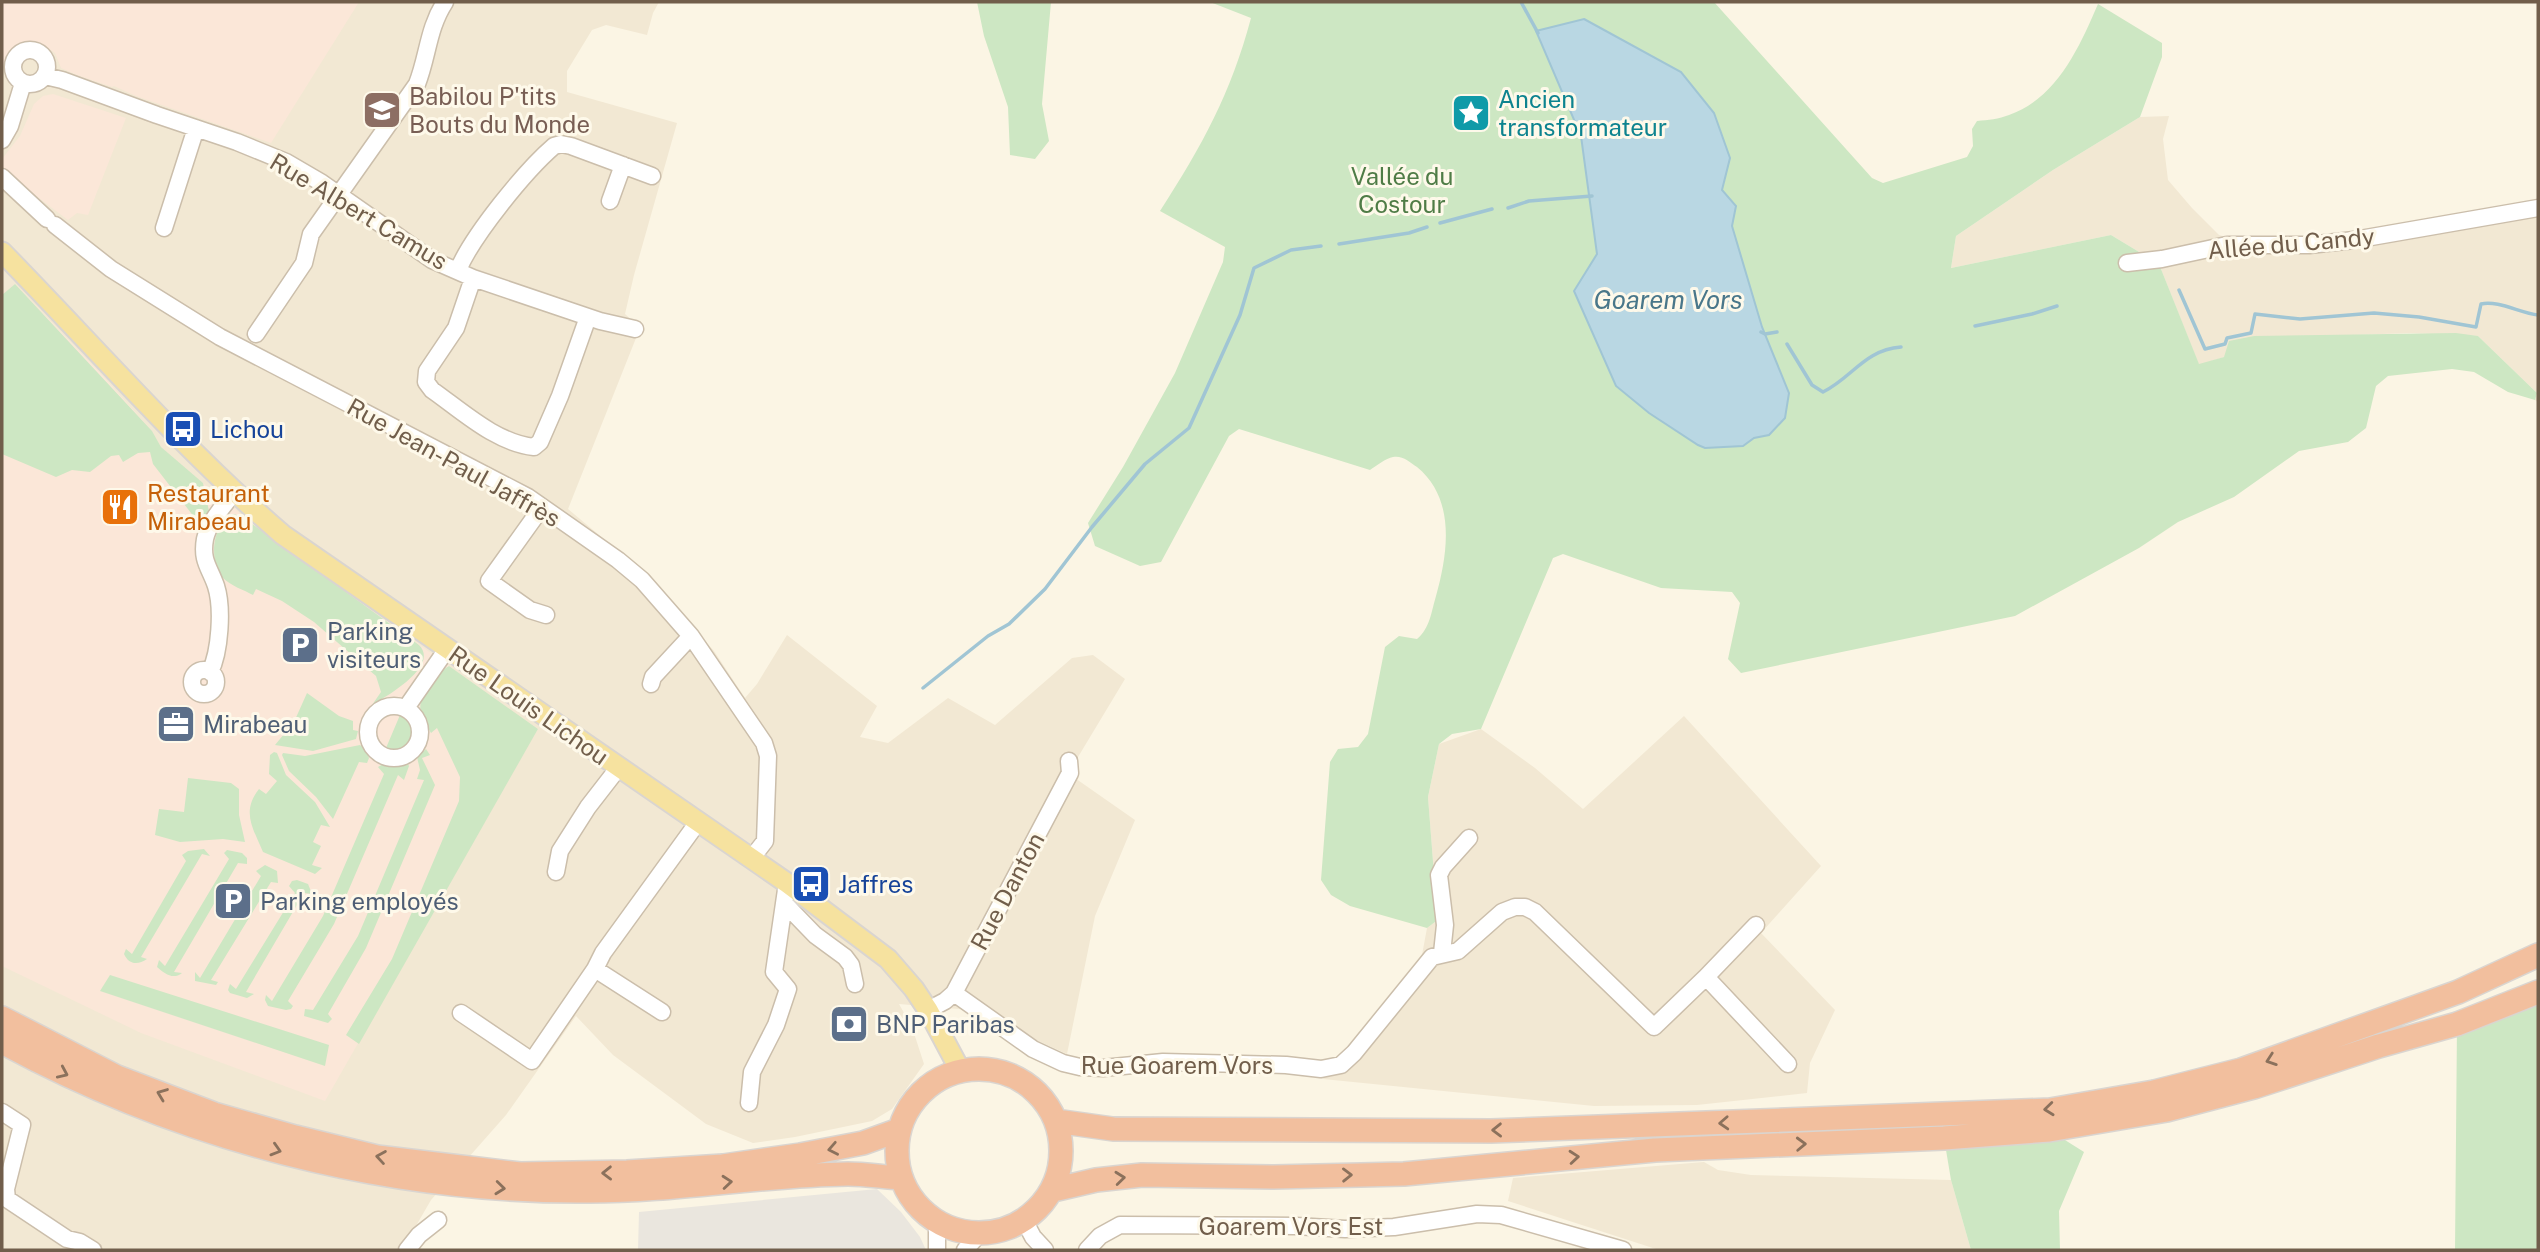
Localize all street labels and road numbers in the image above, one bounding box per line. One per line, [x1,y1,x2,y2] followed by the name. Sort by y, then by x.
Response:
[265,147,453,275] street label: Rue Albert Camus
[2206,222,2376,264] street label: Allée du Candy
[343,392,565,532] street label: Rue Jean-Paul Jaffrès
[444,640,614,770] street label: Rue Louis Lichou
[964,828,1050,954] street label: Rue Danton
[1081,1051,1273,1079] street label: Rue Goarem Vors
[1199,1212,1383,1240] street label: Goarem Vors Est

